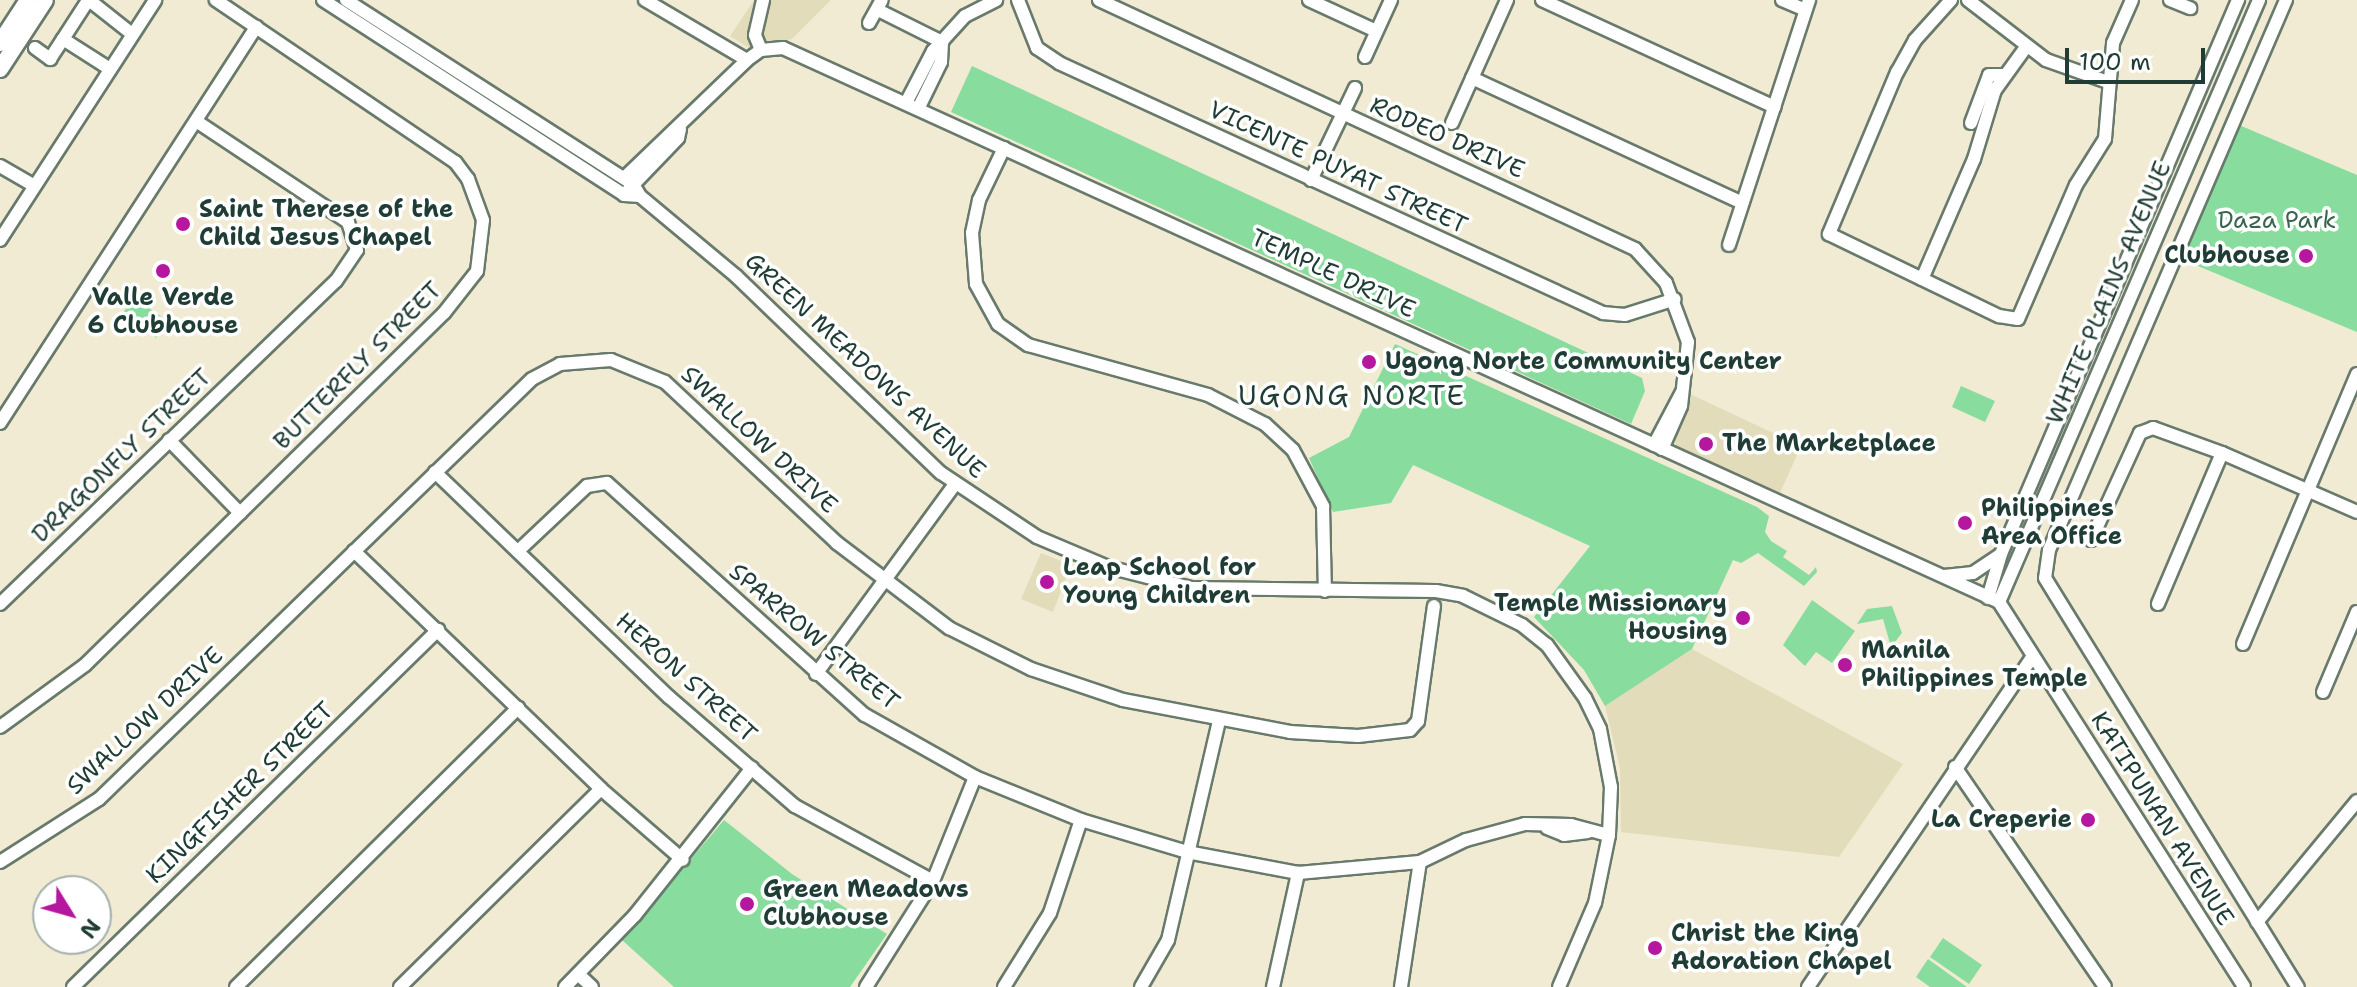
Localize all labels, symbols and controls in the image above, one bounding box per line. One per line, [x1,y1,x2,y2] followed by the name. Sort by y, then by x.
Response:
[2069,32,2209,82] scale bar
[2079,46,2151,78] text: 100 m
[1365,91,1529,185] street label: RODEO DRIVE
[1204,95,1472,241] street label: VICENTE PUYAT STREET
[2040,157,2178,429] street label: WHITE PLAINS AVENUE
[199,196,453,252] place label: Saint Therese of the Child Jesus Chapel
[2218,207,2336,235] park label: Daza Park
[174,215,192,233] marker: Saint Therese of the Child Jesus Chapel
[1246,223,1420,325] street label: TEMPLE DRIVE
[2164,242,2290,270] place label: Clubhouse
[739,247,991,485] street label: GREEN MEADOWS AVENUE
[2297,247,2315,265] marker: Clubhouse
[154,262,172,280] marker: Valle Verde 6 Clubhouse
[268,276,448,456] street label: BUTTERFLY STREET
[88,284,238,340] place label: Valle Verde 6 Clubhouse
[1385,348,1782,376] place label: Ugong Norte Community Center
[1360,353,1378,371] marker: Ugong Norte Community Center
[675,360,843,520] street label: SWALLOW DRIVE
[26,363,218,549] street label: DRAGONFLY STREET
[1238,378,1466,412] district label: UGONG NORTE
[1722,430,1936,458] place label: The Marketplace
[1697,435,1715,453] marker: The Marketplace
[1981,495,2122,551] place label: Philippines Area Office
[1956,514,1974,532] marker: Philippines Area Office
[1063,554,1256,610] place label: Leap School for Young Children
[723,557,905,717] street label: SPARROW STREET
[1038,573,1056,591] marker: Leap School for Young Children
[1494,590,1727,646] place label: Temple Missionary Housing
[609,607,763,749] street label: HERON STREET
[1734,609,1752,627] marker: Temple Missionary Housing
[1861,637,2088,693] place label: Manila Philippines Temple
[61,641,229,801] street label: SWALLOW DRIVE
[1836,656,1854,674] marker: Manila Philippines Temple
[140,696,340,890] street label: KINGFISHER STREET
[2085,707,2239,931] street label: KATIPUNAN AVENUE
[1931,806,2072,834] place label: La Creperie
[2079,811,2097,829] marker: La Creperie
[32,875,112,955] north arrow
[763,876,969,932] place label: Green Meadows Clubhouse
[738,895,756,913] marker: Green Meadows Clubhouse
[73,913,107,944] text: N
[1671,920,1892,976] place label: Christ the King Adoration Chapel
[1646,939,1664,957] marker: Christ the King Adoration Chapel

